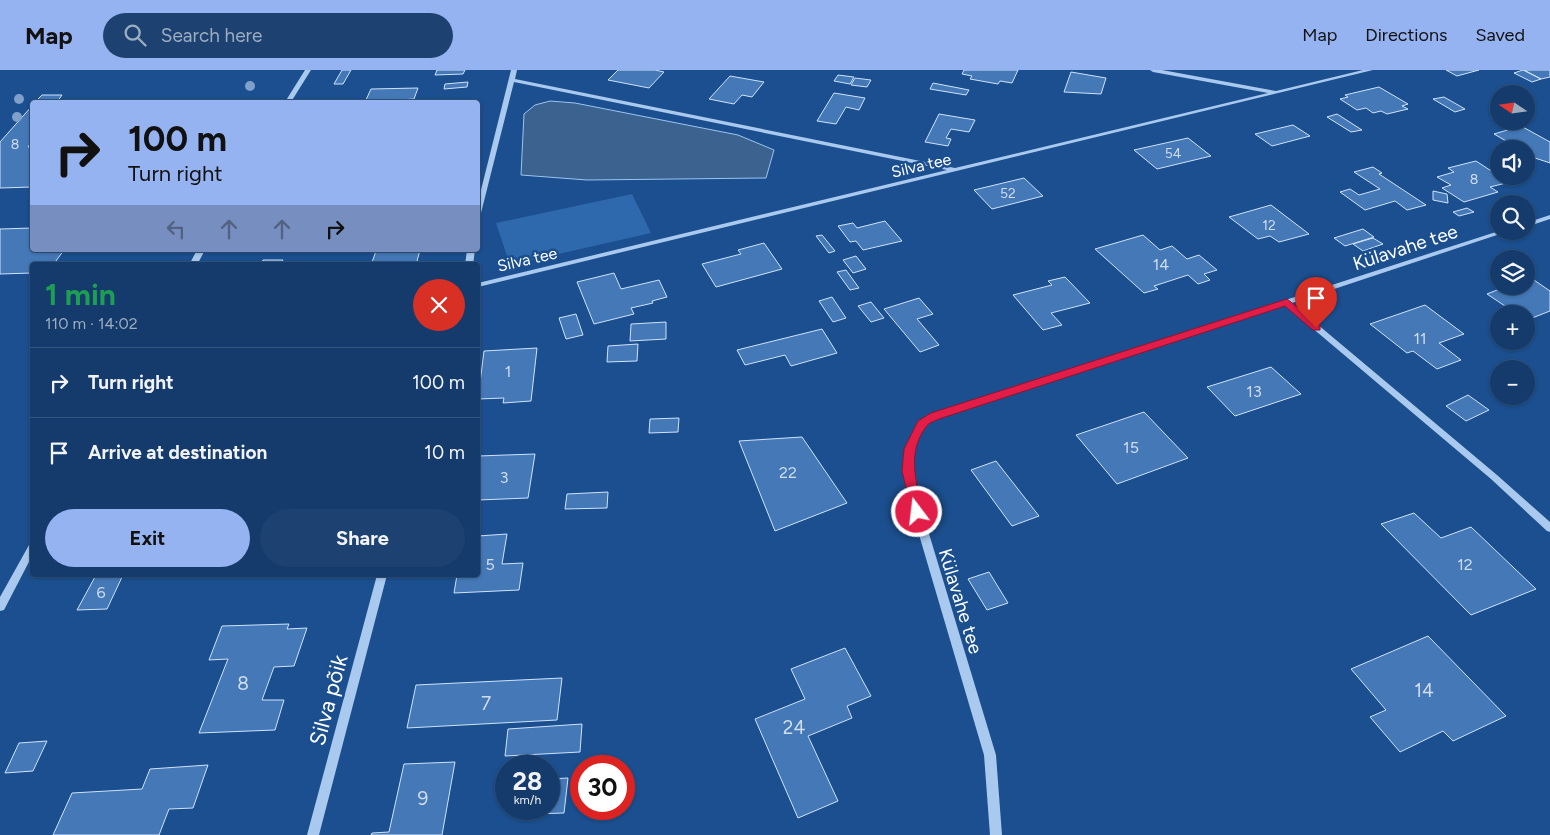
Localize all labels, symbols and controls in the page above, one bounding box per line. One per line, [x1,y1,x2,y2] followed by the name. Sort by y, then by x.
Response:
[103,13,453,58] search box
[25,21,73,50] text: Map
[121,21,149,49] icon: search
[161,24,262,47] text: Search here
[1302,24,1337,46] text: Map
[1365,24,1447,46] text: Directions
[1475,24,1525,46] text: Saved
[1490,85,1535,130] north arrow
[1490,85,1535,405] map controls
[128,118,227,160] text: 100 m
[45,120,110,185] icon: right
[11,136,19,153] house number: 8
[1490,140,1535,185] button: sound
[1165,145,1182,162] house number: 54
[889,149,953,182] street label: Silva tee
[128,160,223,187] text: Turn right
[1470,171,1478,188] house number: 8
[1000,185,1016,202] house number: 52
[1490,195,1535,240] button: search
[162,215,190,243] icon: left
[215,215,243,243] icon: ahead
[268,215,296,243] icon: ahead
[321,215,349,243] icon: right
[1262,217,1276,234] house number: 12
[1350,220,1460,275] street label: Külavahe tee
[495,243,559,276] street label: Silva tee
[1490,250,1535,295] button: layers
[1153,255,1169,274] house number: 14
[45,276,116,313] text: 1 min
[1295,277,1337,328] pin
[413,279,465,331] button: close
[1302,284,1330,312] icon: arrive
[1490,305,1535,350] button: +
[45,314,138,333] text: 110 m · 14:02
[1413,329,1427,348] house number: 11
[1490,360,1535,405] button: −
[505,362,511,381] house number: 1
[45,369,73,397] icon: right
[88,371,174,394] text: Turn right
[412,371,465,394] text: 100 m
[1246,382,1262,401] house number: 13
[1123,438,1139,457] house number: 15
[45,439,73,467] icon: arrive
[88,441,267,464] text: Arrive at destination
[424,441,465,464] text: 10 m
[779,463,797,482] house number: 22
[500,468,508,487] house number: 3
[890,485,942,537] position arrow
[45,509,250,567] button: Exit
[260,509,465,567] button: Share
[934,546,987,657] street label: Külavahe tee
[485,555,495,574] house number: 5
[1457,555,1473,574] house number: 12
[96,583,106,602] house number: 6
[303,651,354,748] street label: Silva põik
[237,672,249,695] house number: 8
[1414,679,1434,702] house number: 14
[481,692,491,715] house number: 7
[783,716,805,739] house number: 24
[570,755,635,820] speed limit sign: 30
[513,766,542,796] text: 28
[418,787,428,810] house number: 9
[514,793,541,807] text: km/h

